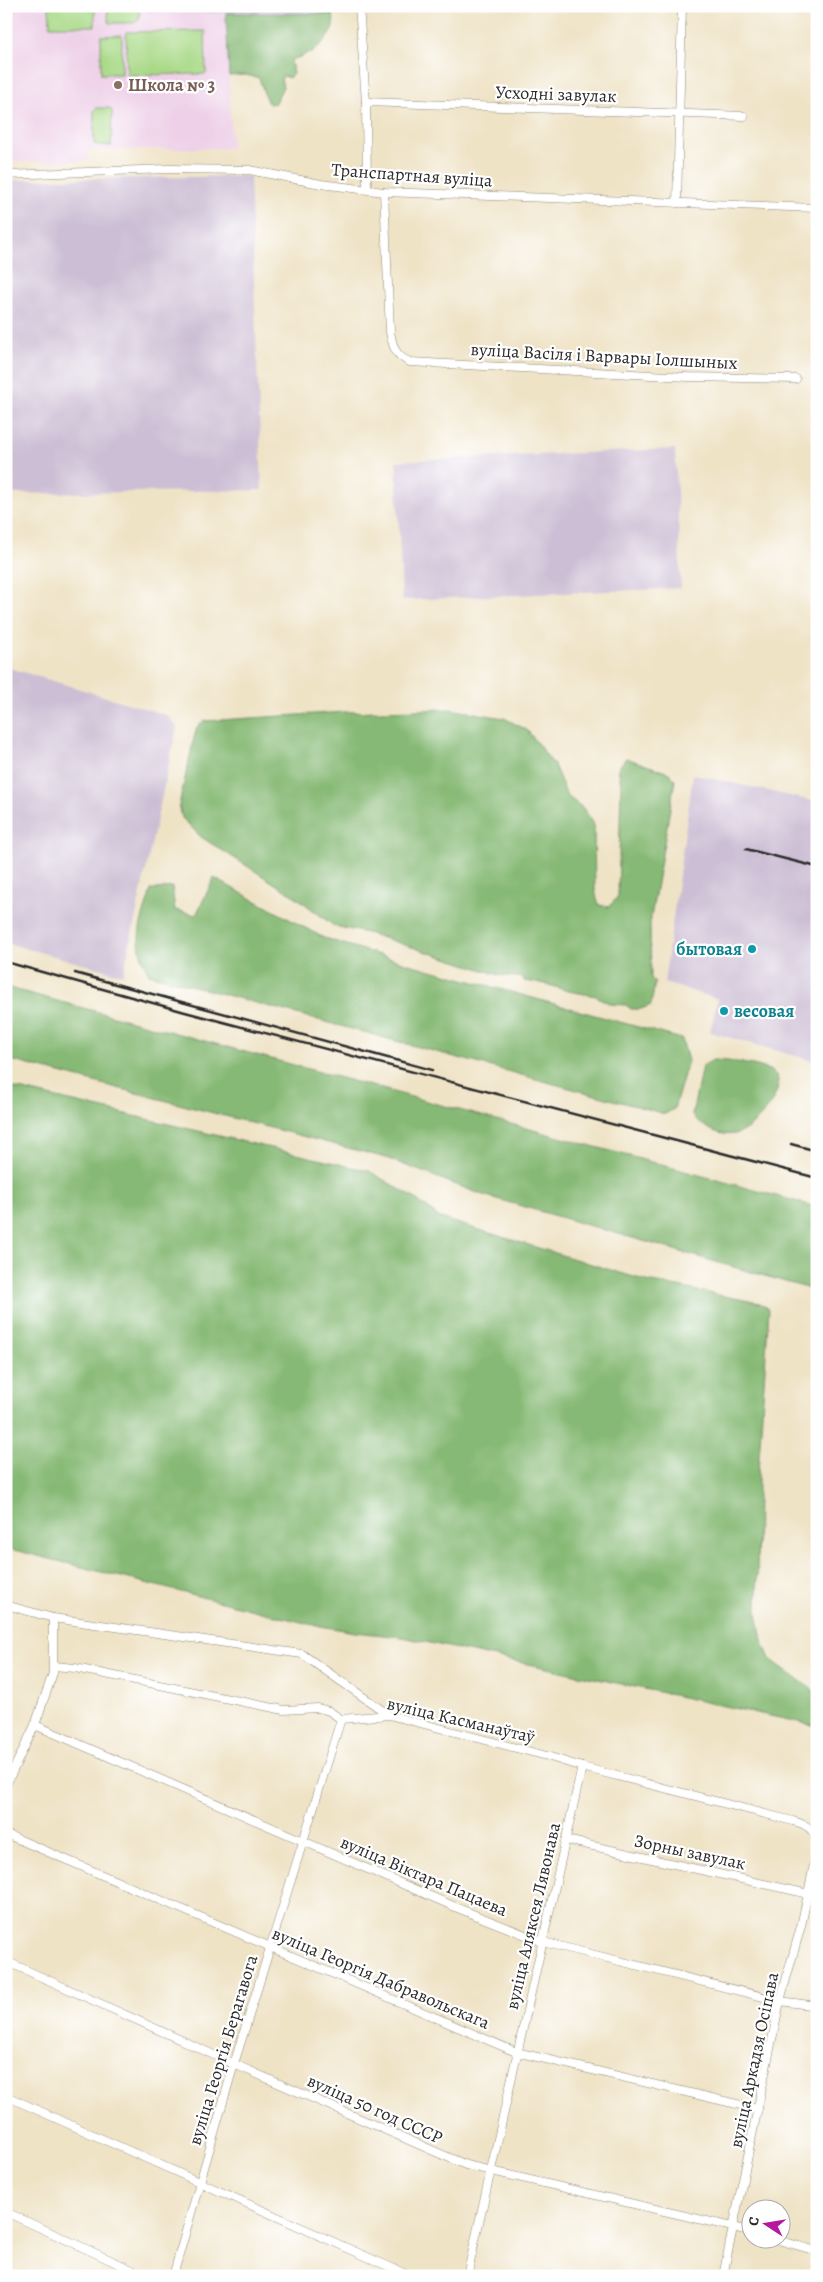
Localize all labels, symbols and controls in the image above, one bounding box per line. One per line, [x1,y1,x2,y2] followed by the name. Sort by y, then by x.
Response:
[128,73,215,97] place label: Школа № 3
[112,79,124,91] marker: Школа № 3
[495,80,617,108] street label: Усходні завулак
[331,157,494,193] street label: Транспартная вуліца
[470,337,738,375] street label: вуліца Васіля і Варвары Іолшыных
[676,937,742,961] place label: бытовая
[746,943,758,955] marker: бытовая
[734,999,794,1023] place label: весовая
[718,1005,730,1017] marker: весовая
[385,1691,538,1749] street label: вуліца Касманаўтаў
[500,1820,566,2012] street label: вуліца Аляксея Лявонава
[632,1828,748,1876] street label: Зорны завулак
[337,1830,512,1922] street label: вуліца Віктара Пацаева
[269,1921,494,2035] street label: вуліца Георгія Дабравольскага
[183,1951,264,2148] street label: вуліца Георгія Берагавога
[724,1969,784,2150] street label: вуліца Аркадзя Осіпава
[304,2068,447,2150] street label: вуліца 50 год СССР
[740,2200,790,2250] north arrow
[744,2215,764,2228] text: С

